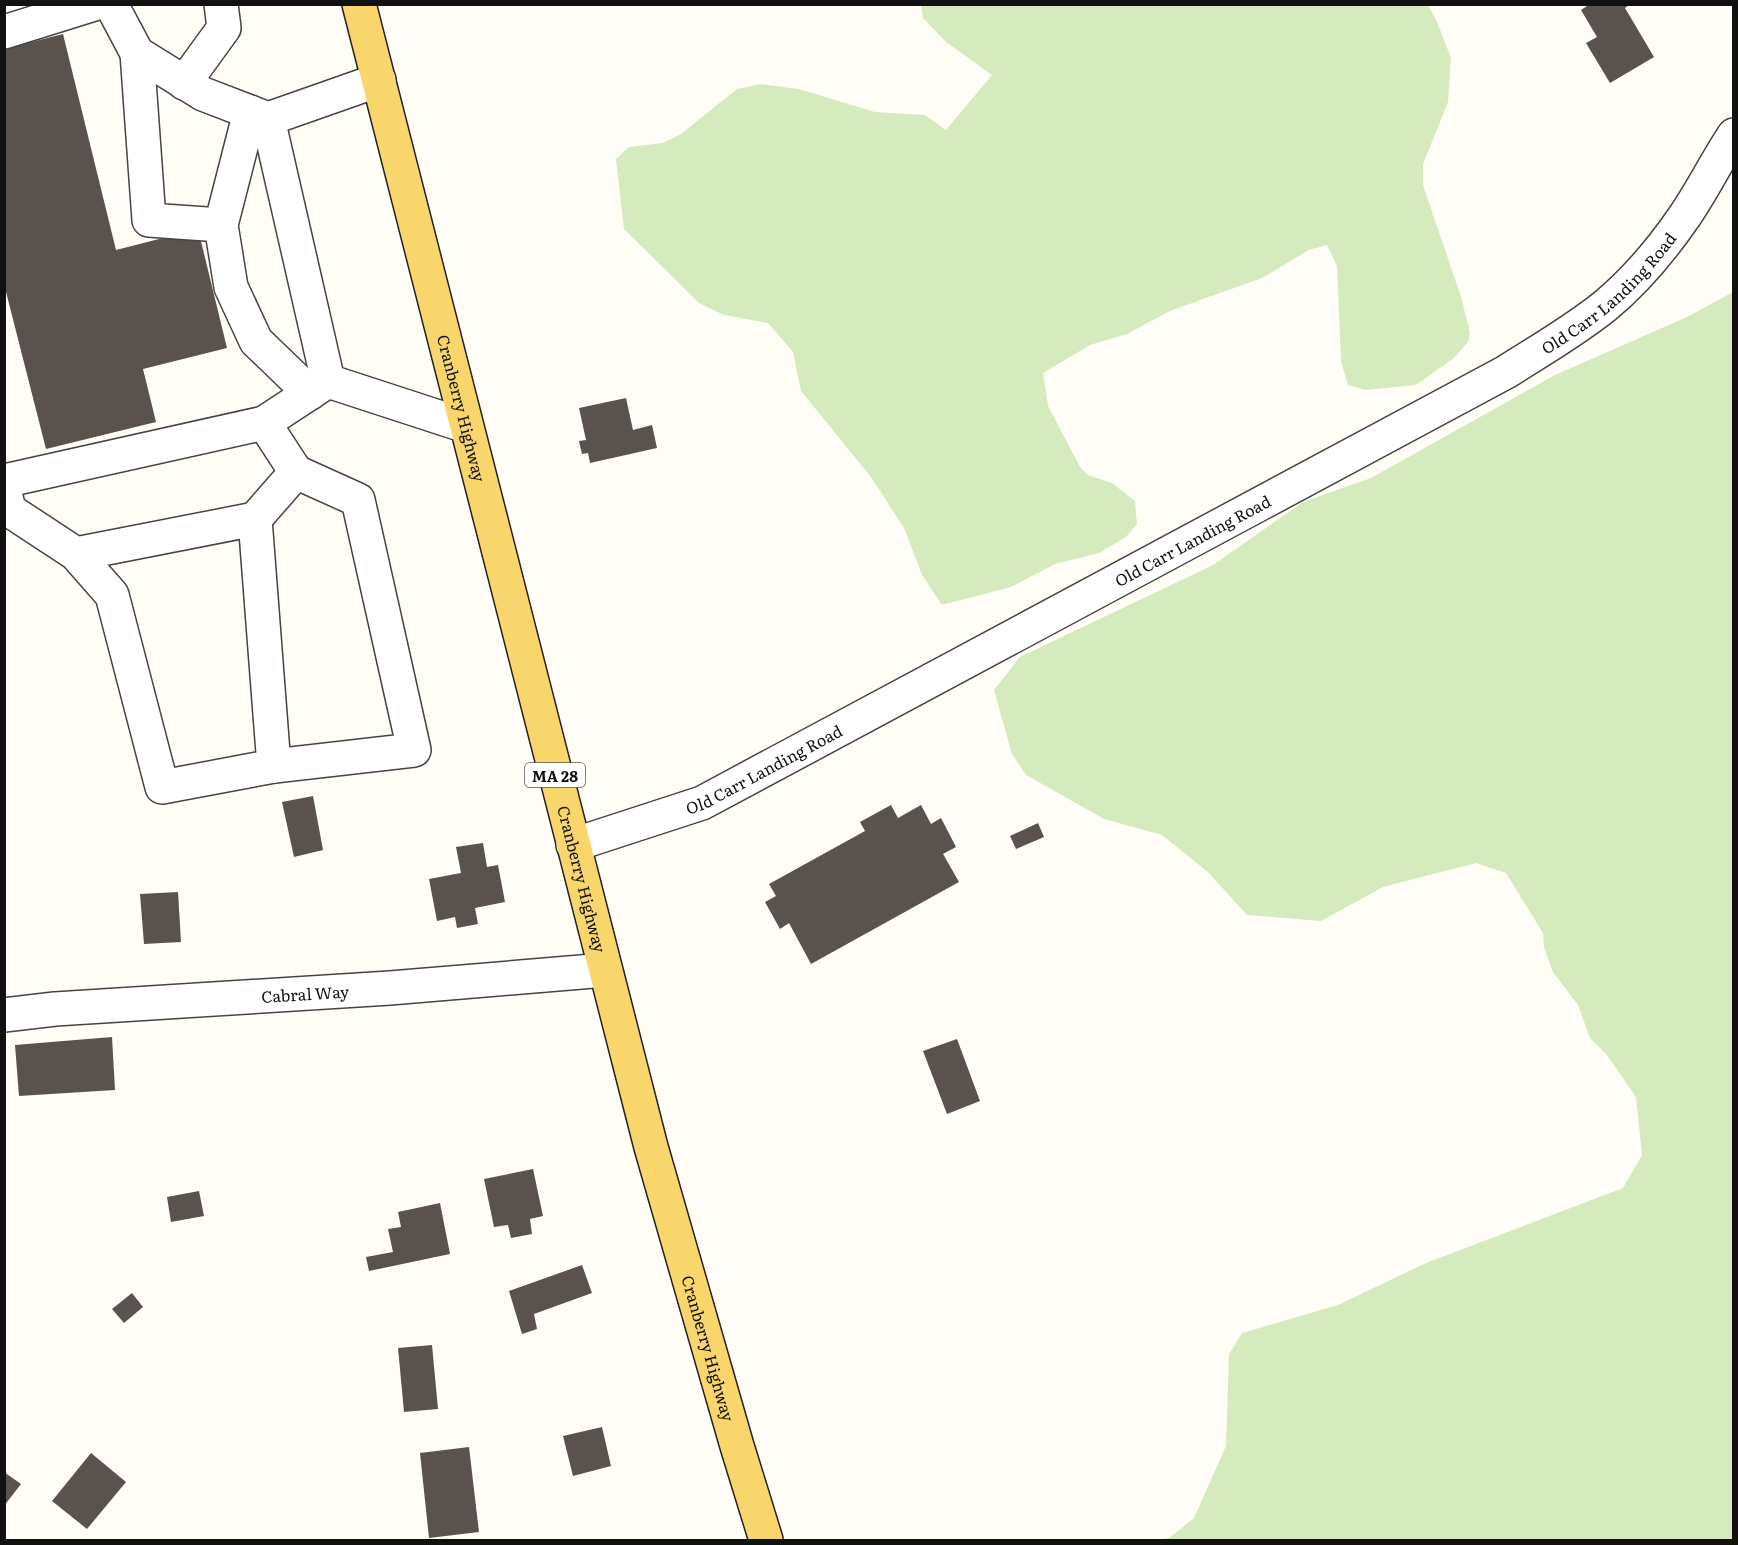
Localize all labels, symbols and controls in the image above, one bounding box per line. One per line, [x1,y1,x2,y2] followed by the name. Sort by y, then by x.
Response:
[1536,227,1681,359] street label: Old Carr Landing Road
[432,332,493,485] street label: Cranberry Highway
[1110,488,1275,592] street label: Old Carr Landing Road
[682,718,846,820] street label: Old Carr Landing Road
[525,763,585,787] road number: MA 28
[552,803,613,956] street label: Cranberry Highway
[261,979,350,1008] street label: Cabral Way
[676,1272,741,1425] street label: Cranberry Highway

